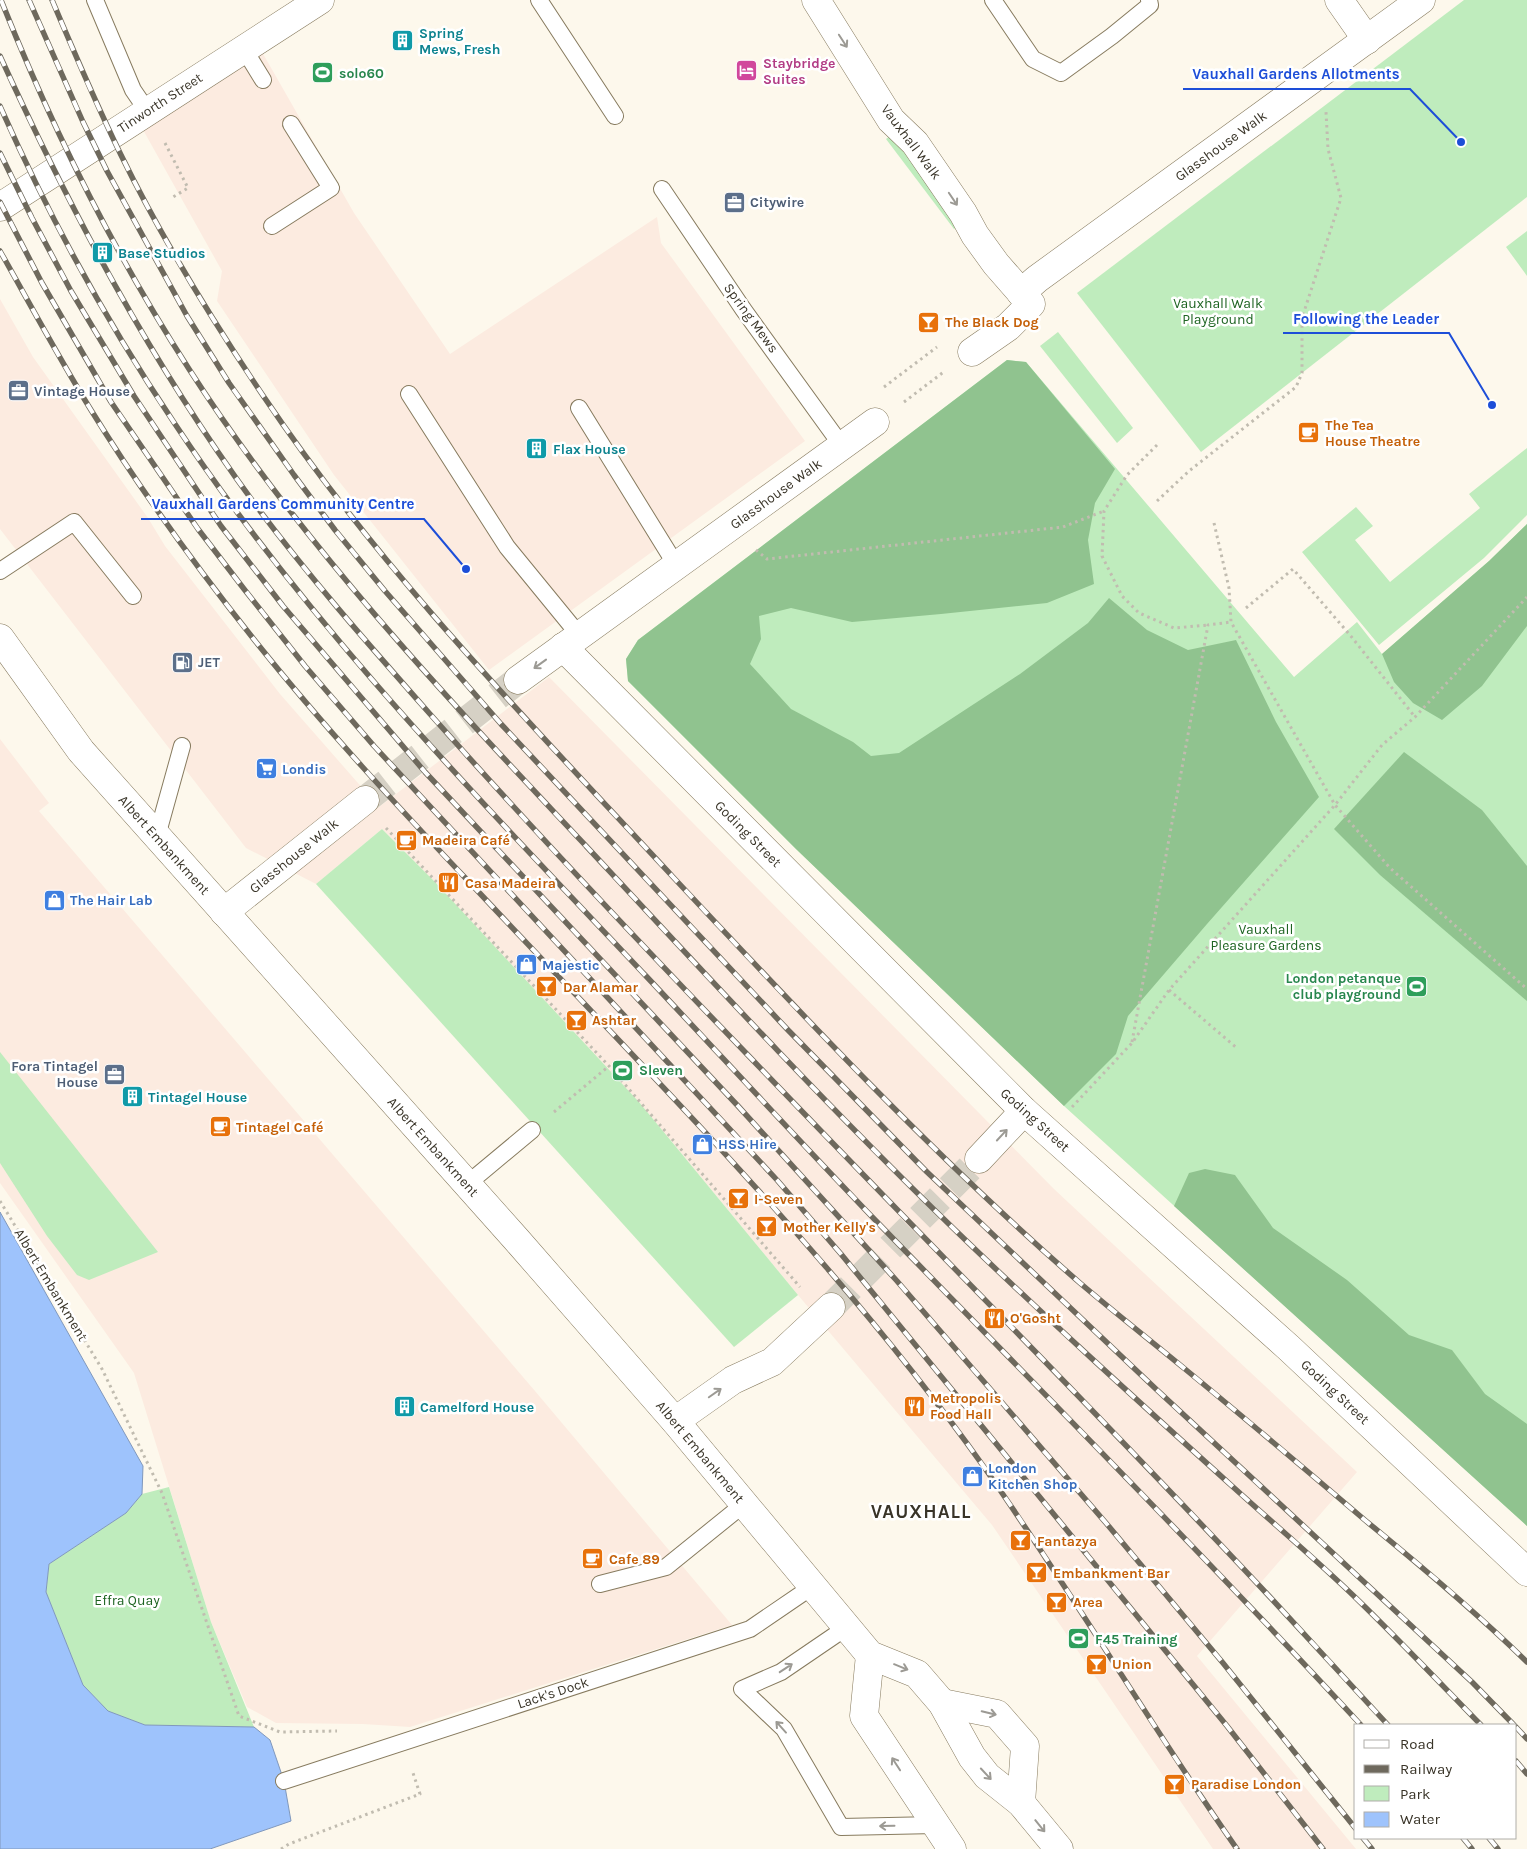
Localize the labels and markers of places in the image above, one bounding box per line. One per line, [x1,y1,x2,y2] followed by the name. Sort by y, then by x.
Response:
[419,25,500,58] place label: Spring Mews, Fresh
[391,29,415,53] building icon: Spring Mews, Fresh
[763,55,836,88] place label: Staybridge Suites
[735,59,759,83] hotel icon: Staybridge Suites
[1183,59,1410,89] callout: Vauxhall Gardens Allotments
[311,61,335,85] sports icon: solo60
[339,65,384,82] place label: solo60
[722,190,746,214] office icon: Citywire
[750,194,804,211] place label: Citywire
[90,241,114,265] building icon: Base Studios
[118,245,205,262] place label: Base Studios
[1283,303,1449,333] callout: Following the Leader
[917,310,941,334] bar icon: The Black Dog
[945,314,1039,331] place label: The Black Dog
[6,379,30,403] office icon: Vintage House
[34,383,130,400] place label: Vintage House
[1325,417,1420,450] place label: The Tea House Theatre
[1297,421,1321,445] cafe icon: The Tea House Theatre
[525,437,549,461] building icon: Flax House
[553,441,626,458] place label: Flax House
[141,489,424,519] callout: Vauxhall Gardens Community Centre
[170,650,194,674] fuel station icon: JET
[198,654,220,671] place label: JET
[254,757,278,781] supermarket icon: Londis
[282,761,326,778] place label: Londis
[394,828,418,852] cafe icon: Madeira Café
[422,832,510,849] place label: Madeira Café
[437,871,461,895] restaurant icon: Casa Madeira
[465,875,556,892] place label: Casa Madeira
[42,888,66,912] shop icon: The Hair Lab
[70,892,153,909] place label: The Hair Lab
[514,953,538,977] shop icon: Majestic
[542,957,599,974] place label: Majestic
[1286,970,1401,1003] place label: London petanque club playground
[1405,974,1429,998] sports icon: London petanque club playground
[535,975,559,999] bar icon: Dar Alamar
[563,979,639,996] place label: Dar Alamar
[564,1008,588,1032] bar icon: Ashtar
[592,1012,637,1029] place label: Ashtar
[11,1058,98,1091] place label: Fora Tintagel House
[611,1058,635,1082] sports icon: Sleven
[102,1062,126,1086] office icon: Fora Tintagel House
[639,1062,683,1079] place label: Sleven
[120,1085,144,1109] building icon: Tintagel House
[148,1089,247,1106] place label: Tintagel House
[208,1115,232,1139] cafe icon: Tintagel Café
[236,1119,323,1136] place label: Tintagel Café
[690,1132,714,1156] shop icon: HSS Hire
[718,1136,777,1153] place label: HSS Hire
[726,1187,750,1211] bar icon: I-Seven
[754,1191,803,1208] place label: I-Seven
[755,1215,779,1239] bar icon: Mother Kelly's
[783,1219,876,1236] place label: Mother Kelly's
[982,1306,1006,1330] restaurant icon: O'Gosht
[1010,1310,1062,1327] place label: O'Gosht
[930,1390,1001,1423] place label: Metropolis Food Hall
[902,1394,926,1418] restaurant icon: Metropolis Food Hall
[392,1395,416,1419] building icon: Camelford House
[420,1399,534,1416] place label: Camelford House
[988,1460,1077,1493] place label: London Kitchen Shop
[960,1464,984,1488] shop icon: London Kitchen Shop
[1009,1529,1033,1553] bar icon: Fantazya
[1037,1533,1097,1550] place label: Fantazya
[581,1547,605,1571] cafe icon: Cafe 89
[609,1551,660,1568] place label: Cafe 89
[1025,1561,1049,1585] bar icon: Embankment Bar
[1053,1565,1170,1582] place label: Embankment Bar
[1045,1590,1069,1614] bar icon: Area
[1073,1594,1103,1611] place label: Area
[1067,1627,1091,1651] sports icon: F45 Training
[1095,1631,1177,1648] place label: F45 Training
[1084,1652,1108,1676] bar icon: Union
[1112,1656,1152,1673] place label: Union
[1163,1772,1187,1796] bar icon: Paradise London
[1191,1776,1301,1793] place label: Paradise London

